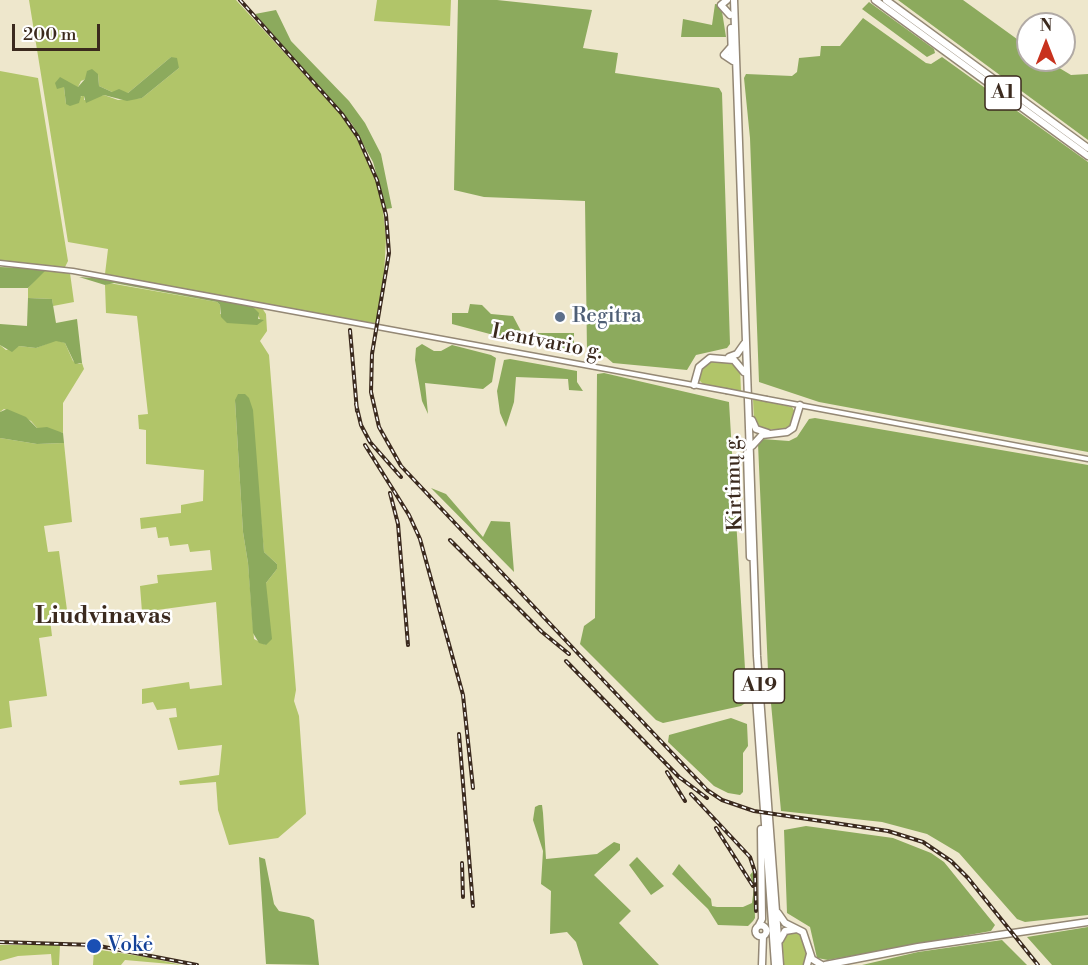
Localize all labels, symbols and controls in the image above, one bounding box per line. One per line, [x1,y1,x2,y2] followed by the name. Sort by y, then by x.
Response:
[15,12,104,50] scale bar
[1016,12,1076,72] north arrow
[1040,16,1052,36] text: N
[23,23,77,46] text: 200 m
[985,76,1021,110] road number: A1
[572,304,642,330] place label: Regitra
[553,310,567,324] marker: Regitra
[489,320,605,366] street label: Lentvario g.
[721,434,749,532] street label: Kirtimų g.
[35,603,171,631] district label: Liudvinavas
[734,669,784,703] road number: A19
[107,933,153,959] place label: Vokė
[85,937,103,955] marker: Vokė

